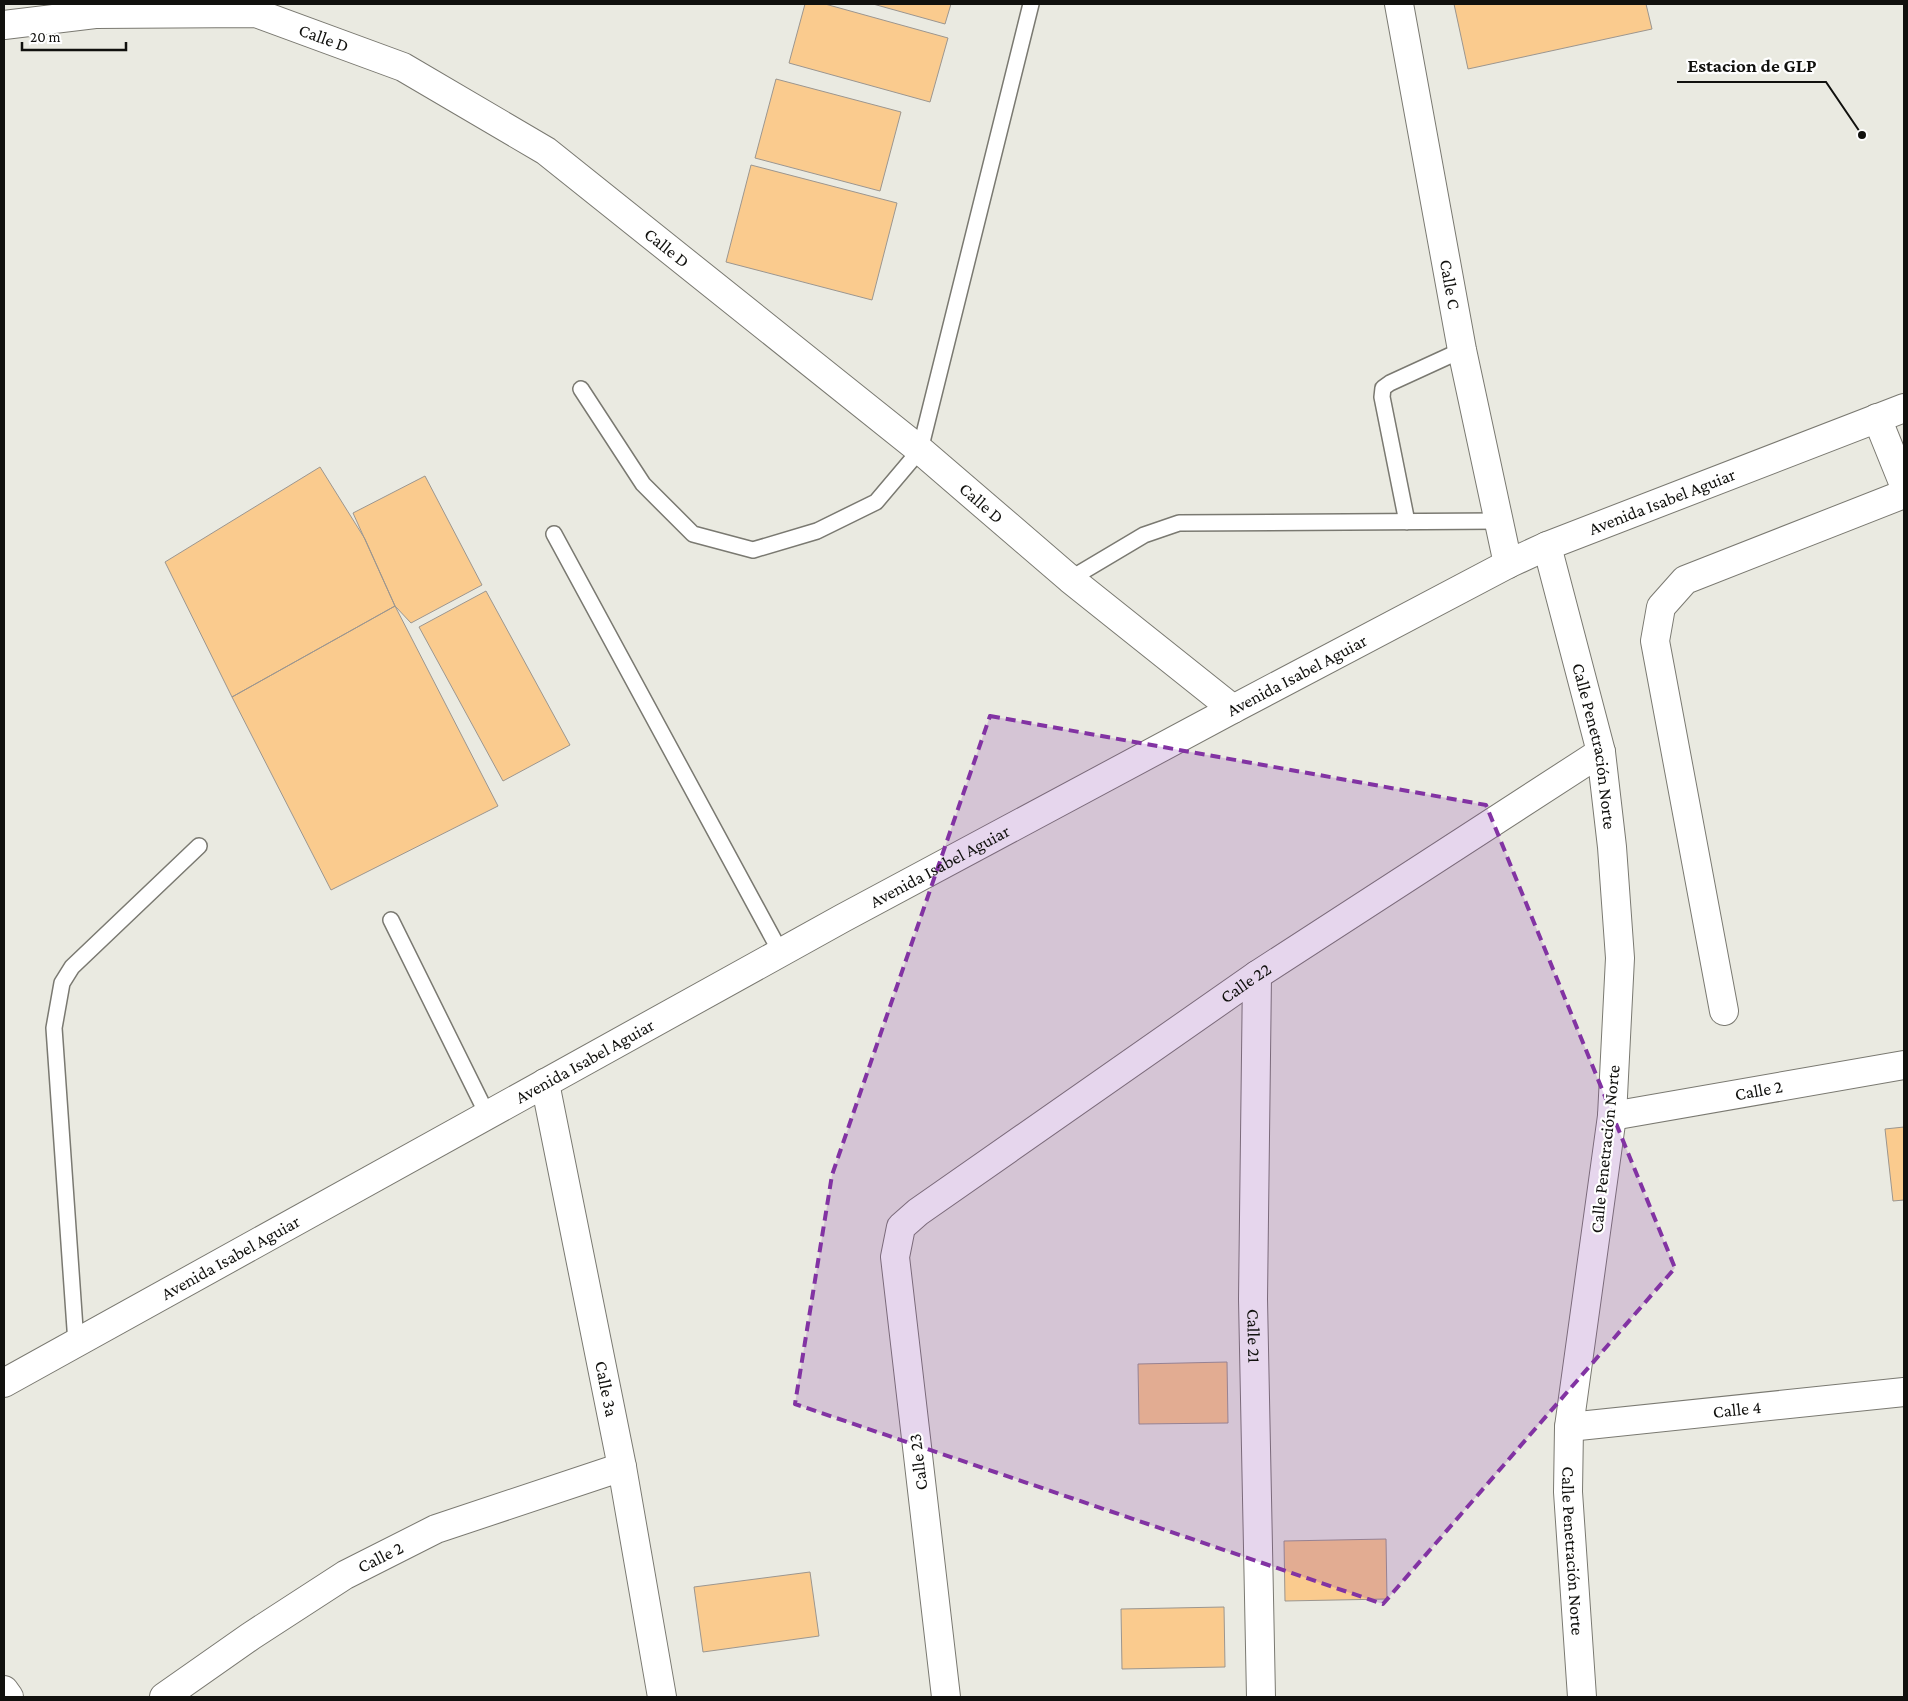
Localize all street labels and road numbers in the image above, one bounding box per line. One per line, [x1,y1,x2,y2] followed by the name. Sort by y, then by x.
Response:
[296,20,352,56] street label: Calle D
[641,224,693,272] street label: Calle D
[1436,258,1464,311] street label: Calle C
[1586,464,1739,539] street label: Avenida Isabel Aguiar
[955,478,1008,527] street label: Calle D
[1223,630,1371,720] street label: Avenida Isabel Aguiar
[1568,661,1620,830] street label: Calle Penetración Norte
[866,820,1014,912] street label: Avenida Isabel Aguiar
[1217,959,1275,1007] street label: Calle 22
[512,1014,658,1108] street label: Avenida Isabel Aguiar
[1586,1064,1624,1234] street label: Calle Penetración Norte
[1733,1076,1784,1104] street label: Calle 2
[158,1211,304,1304] street label: Avenida Isabel Aguiar
[1243,1309,1264,1363] street label: Calle 21
[591,1359,622,1419] street label: Calle 3a
[1712,1397,1762,1422] street label: Calle 4
[905,1433,931,1491] street label: Calle 23
[1558,1466,1588,1636] street label: Calle Penetración Norte
[354,1537,406,1577] street label: Calle 2

